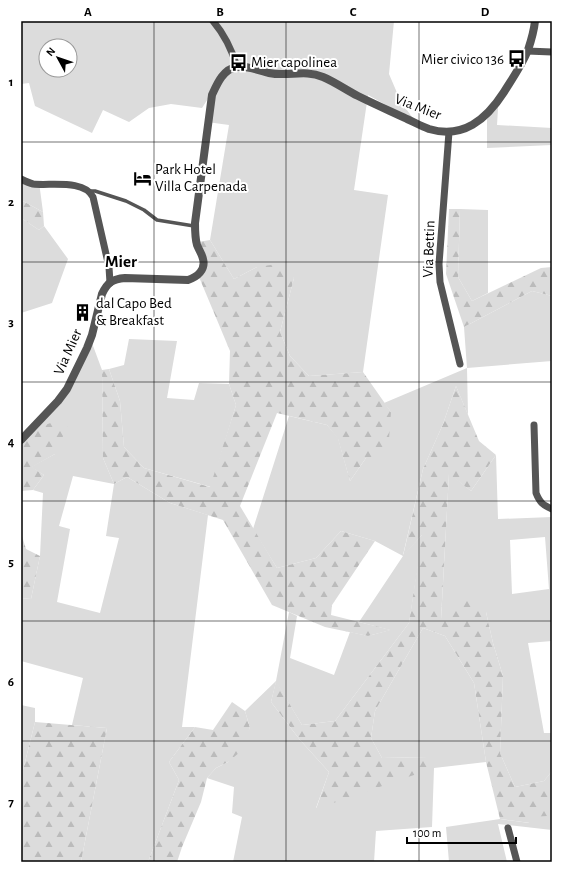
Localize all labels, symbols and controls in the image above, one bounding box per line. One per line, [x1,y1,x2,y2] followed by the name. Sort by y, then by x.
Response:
[84,6,92,19] text: A
[216,6,224,19] text: B
[350,6,357,19] text: C
[481,6,490,19] text: D
[38,38,78,78] north arrow
[44,45,57,58] text: N
[507,49,527,69] bus stop icon: Mier civico 136
[228,52,248,72] bus stop icon: Mier capolinea
[421,52,504,67] place label: Mier civico 136
[251,55,337,70] place label: Mier capolinea
[9,76,13,89] text: 1
[393,91,444,123] street label: Via Mier
[155,162,247,194] place label: Park Hotel Villa Carpenada
[132,168,152,188] hotel icon: Park Hotel Villa Carpenada
[8,196,14,209] text: 2
[421,220,437,278] street label: Via Bettin
[105,253,137,270] district label: Mier
[96,296,172,328] place label: dal Capo Bed & Breakfast
[73,302,93,322] building icon: dal Capo Bed & Breakfast
[8,316,14,329] text: 3
[51,327,85,377] street label: Via Mier
[8,436,15,449] text: 4
[8,556,14,569] text: 5
[8,676,14,689] text: 6
[8,796,14,809] text: 7
[407,819,516,845] scale bar
[413,827,441,839] text: 100 m

